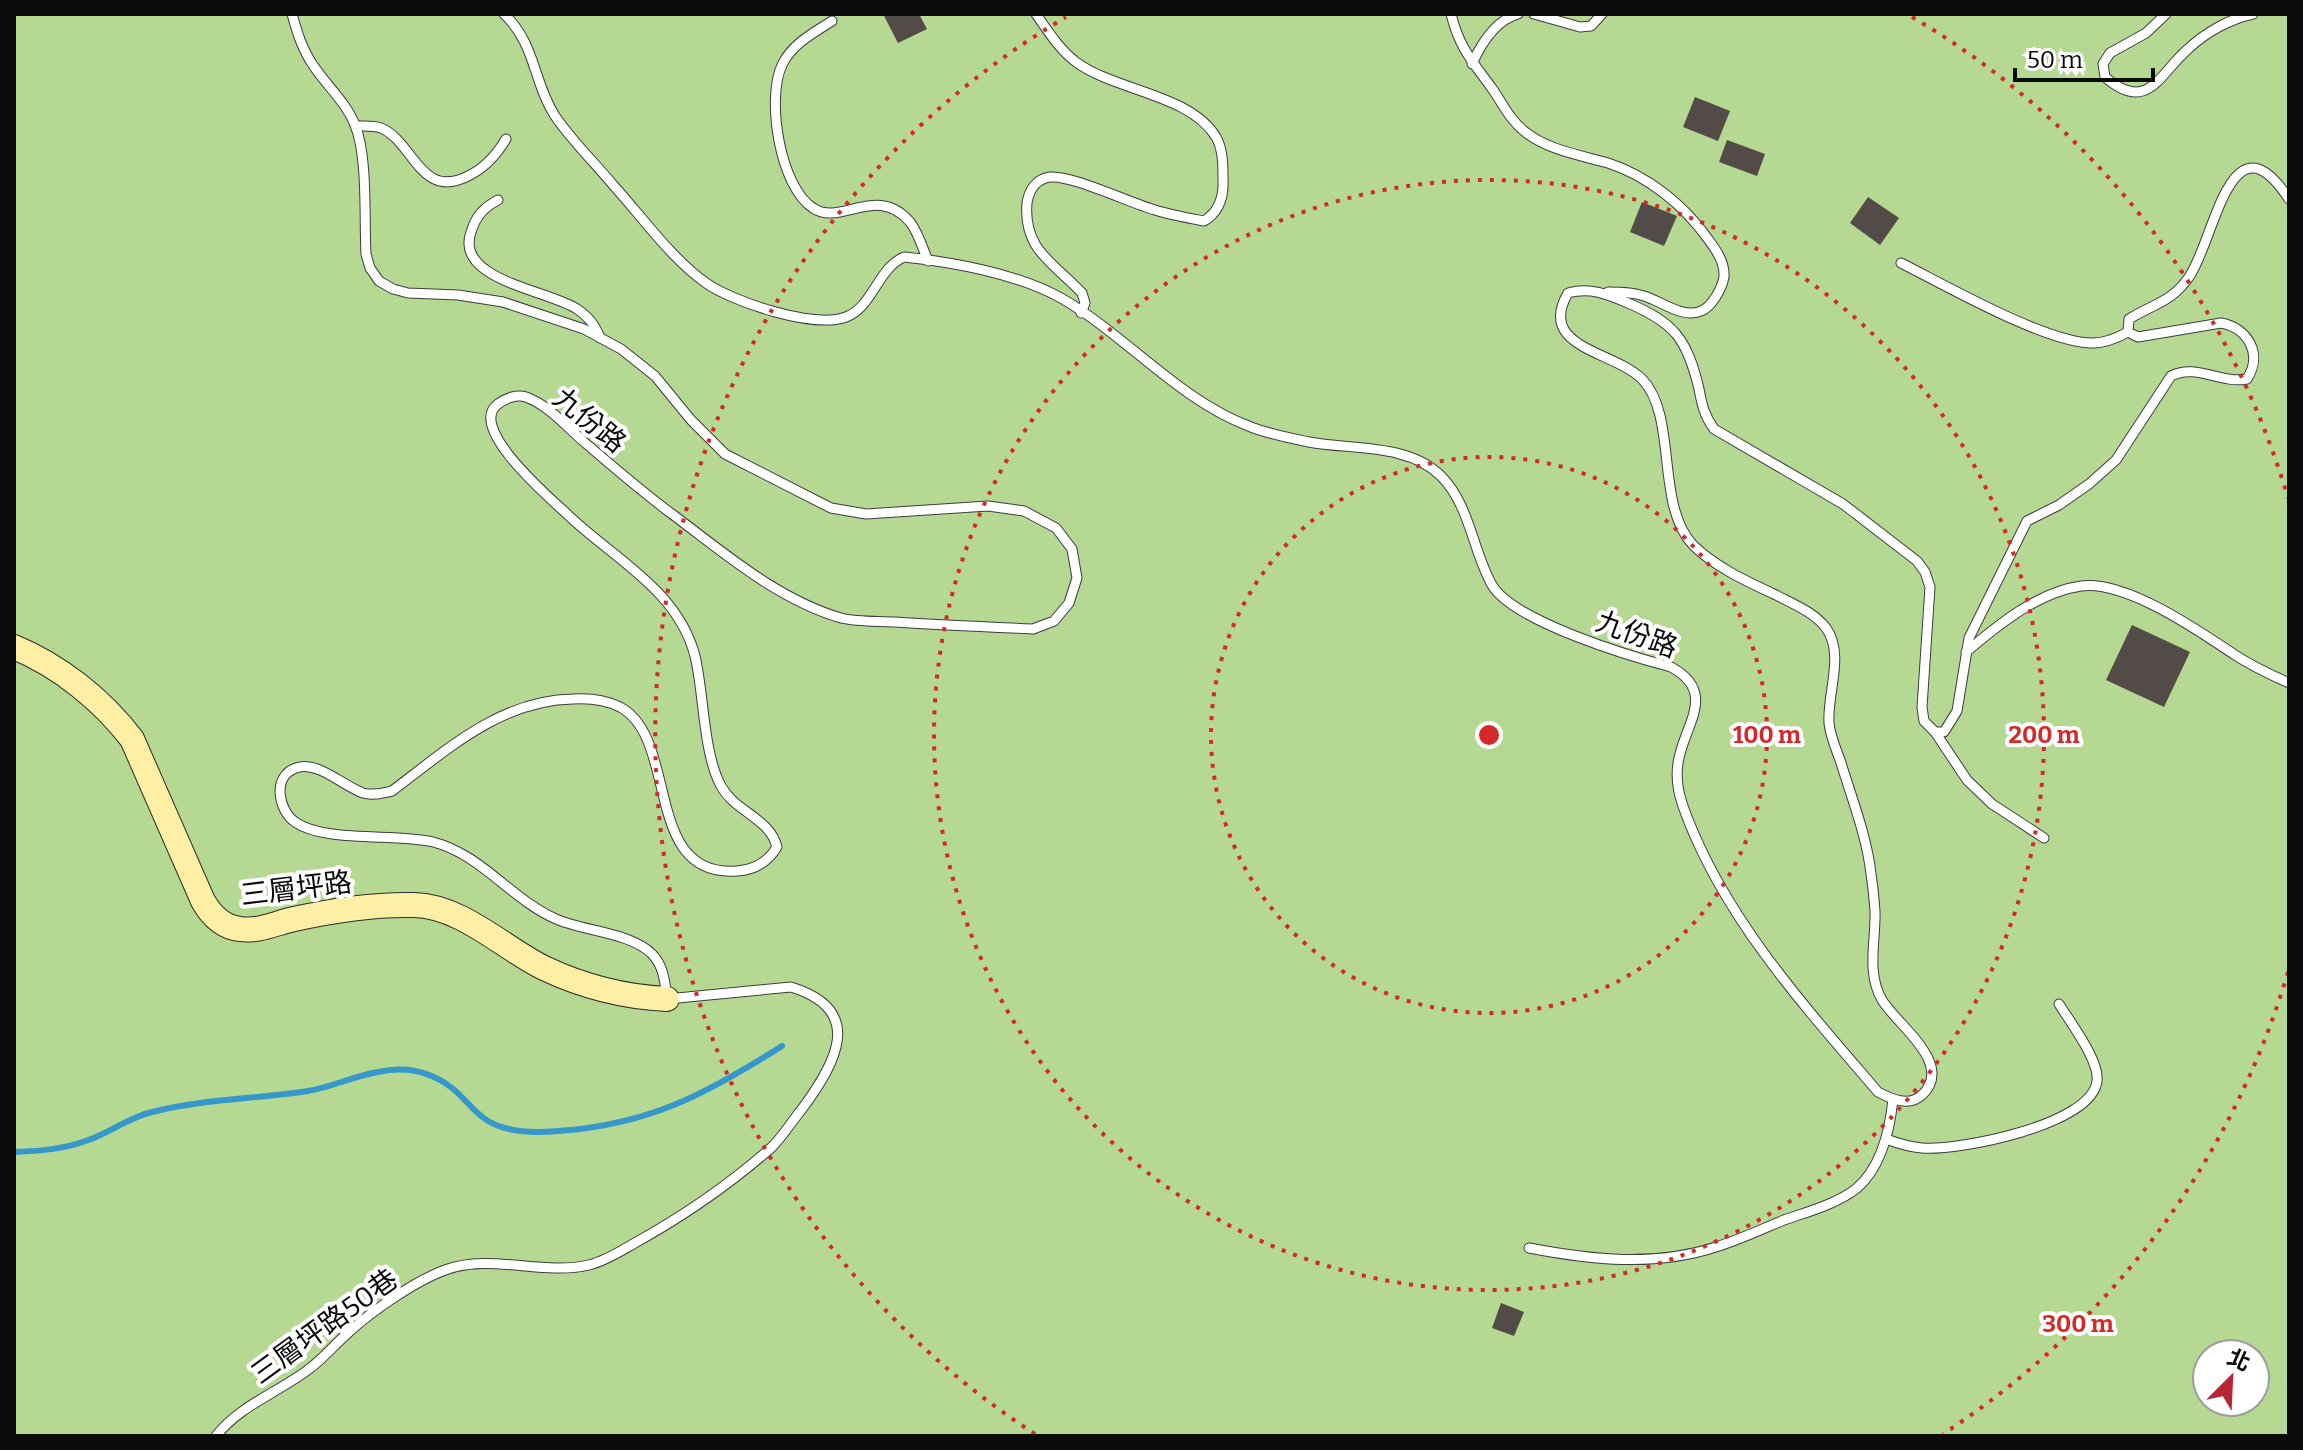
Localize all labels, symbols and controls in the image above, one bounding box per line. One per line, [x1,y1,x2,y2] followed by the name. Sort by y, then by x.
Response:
[2015,32,2153,82] scale bar
[2027,46,2083,74] text: 50 m
[547,381,633,460] street label: 九份路
[1592,605,1682,664] street label: 九份路
[1475,721,1503,749] centre of rings
[1733,721,1801,749] text: 100 m
[2008,721,2080,749] text: 200 m
[238,865,354,912] street label: 三層坪路
[245,1262,404,1391] street label: 三層坪路50巷
[2042,1310,2114,1338] text: 300 m
[2191,1338,2271,1418] north arrow
[2223,1343,2254,1377] text: 北

